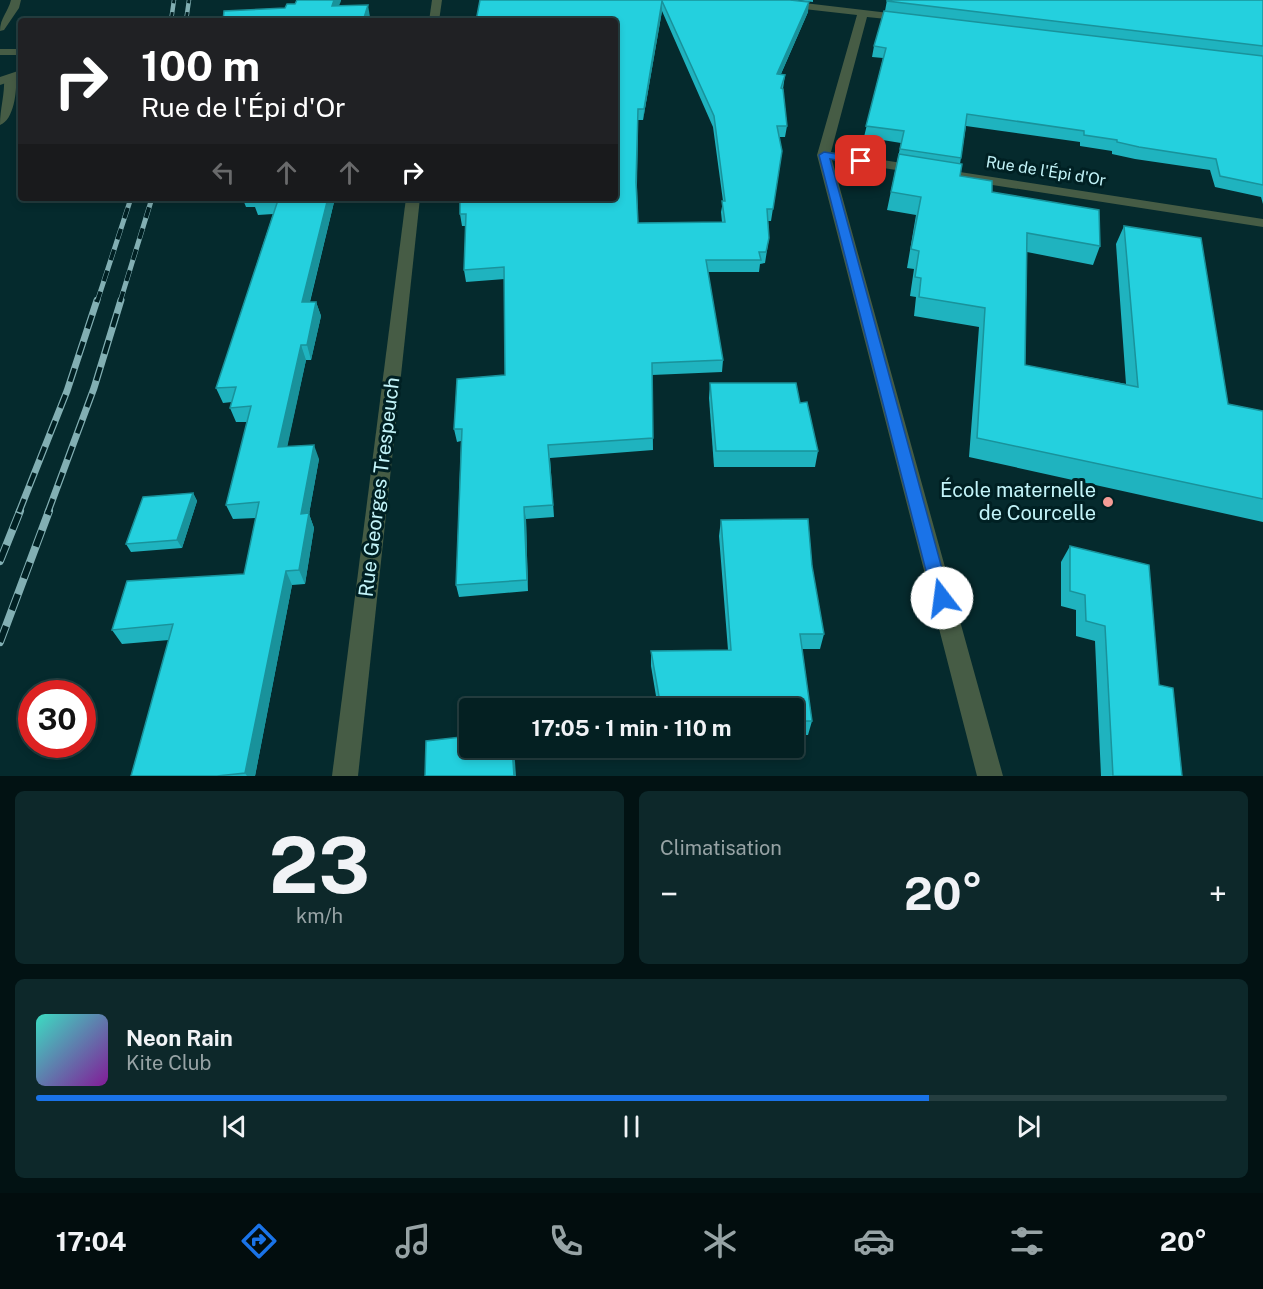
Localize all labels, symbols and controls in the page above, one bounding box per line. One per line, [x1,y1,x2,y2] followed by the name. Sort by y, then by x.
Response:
[141,41,260,90] text: 100 m
[42,42,120,120] icon: right
[141,91,346,123] text: Rue de l'Épi d'Or
[835,135,886,186] pin
[844,144,877,177] icon: arrive
[985,151,1108,190] street label: Rue de l'Épi d'Or
[207,156,240,189] icon: left
[270,156,303,189] icon: ahead
[333,156,366,189] icon: ahead
[396,156,429,189] icon: right
[354,376,404,598] street label: Rue Georges Trespeuch
[940,477,1096,525] place label: École maternelle de Courcelle
[1101,495,1115,509] marker: École maternelle de Courcelle
[910,566,974,630] position arrow
[18,680,96,758] speed limit sign: 30
[532,715,732,741] text: 17:05 · 1 min · 110 m
[269,819,370,911] text: 23
[660,836,782,860] text: Climatisation
[904,867,983,920] text: 20°
[660,875,678,913] text: −
[1209,875,1227,913] text: +
[296,904,343,928] text: km/h
[126,1025,233,1051] text: Neon Rain
[126,1051,211,1075] text: Kite Club
[218,1110,251,1143] icon: previous
[615,1110,648,1143] icon: pause
[1012,1110,1045,1143] icon: next
[238,1220,280,1262] icon: directions
[392,1220,434,1262] icon: music
[545,1220,587,1262] icon: phone
[699,1220,741,1262] icon: climate
[853,1220,895,1262] icon: car
[1006,1220,1048,1262] icon: filters
[56,1225,127,1257] text: 17:04
[1160,1225,1207,1257] text: 20°

